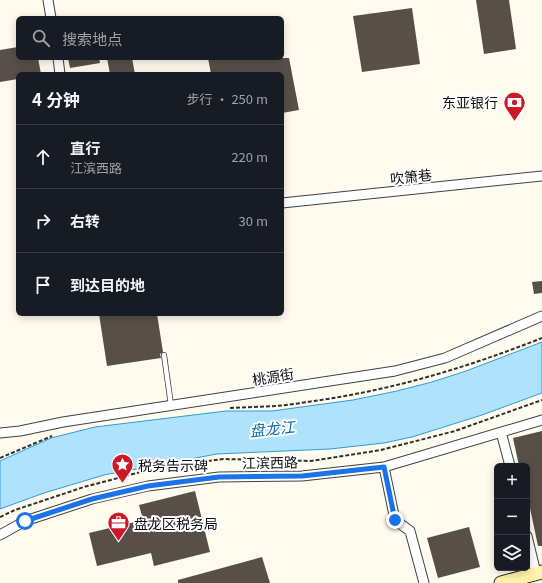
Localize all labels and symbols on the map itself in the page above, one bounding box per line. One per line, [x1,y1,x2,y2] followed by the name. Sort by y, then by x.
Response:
[501,89,527,122] bank icon: 东亚银行
[442,92,498,112] place label: 东亚银行
[389,164,433,188] street label: 吹箫巷
[251,363,295,389] street label: 桃源街
[249,415,297,441] water label: 盘龙江
[110,452,136,485] place icon: 税务告示碑
[242,452,298,472] street label: 江滨西路
[138,455,208,475] place label: 税务告示碑
[106,510,132,543] office icon: 盘龙区税务局
[386,511,404,529] route end
[16,512,34,530] route start
[134,513,218,533] place label: 盘龙区税务局

